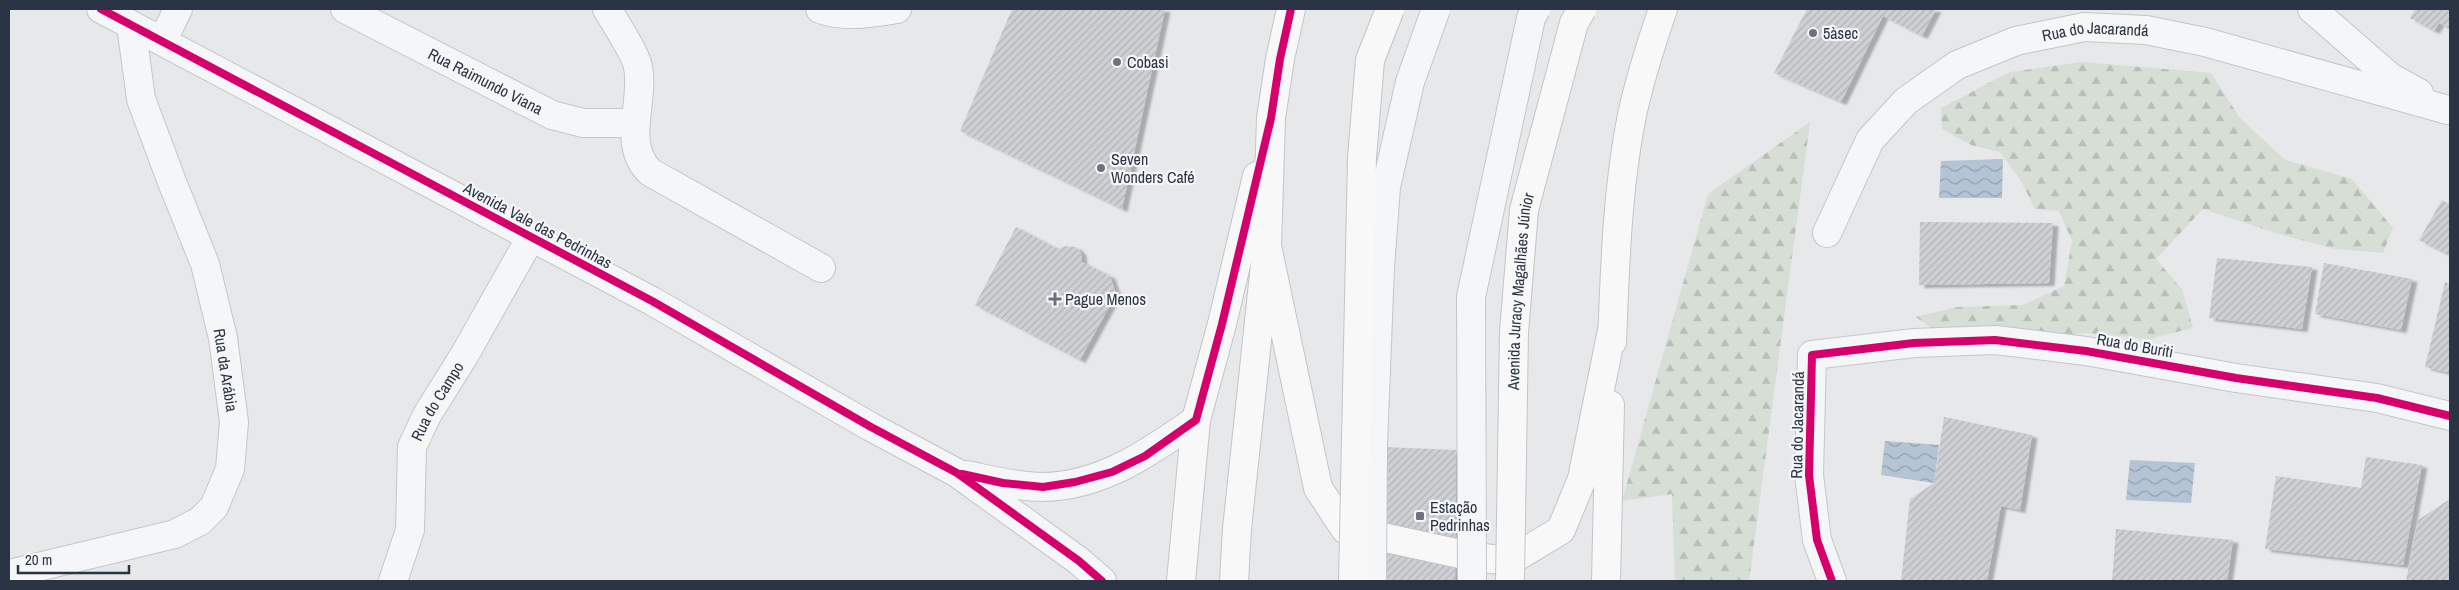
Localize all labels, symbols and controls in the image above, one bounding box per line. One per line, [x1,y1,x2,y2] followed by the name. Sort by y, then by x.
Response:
[2040,16,2150,46] street label: Rua do Jacarandá
[1823,22,1858,44] place label: 5àsec
[1807,27,1819,39] marker: 5àsec
[425,43,547,120] street label: Rua Raimundo Viana
[1127,51,1169,73] place label: Cobasi
[1111,56,1123,68] marker: Cobasi
[1111,148,1195,188] place label: Seven Wonders Café
[1095,162,1107,174] marker: Seven Wonders Café
[459,176,616,273] street label: Avenida Vale das Pedrinhas
[1502,189,1539,391] street label: Avenida Juracy Magalhães Júnior
[1065,288,1146,310] place label: Pague Menos
[1049,293,1061,305] marker: Pague Menos
[209,327,244,414] street label: Rua da Arábia
[2095,327,2175,363] street label: Rua do Buriti
[405,357,469,444] street label: Rua do Campo
[1785,371,1809,479] street label: Rua do Jacarandá
[1430,496,1490,536] place label: Estação Pedrinhas
[1414,510,1426,522] marker: Estação Pedrinhas
[18,542,129,574] scale bar
[25,549,52,570] text: 20 m

